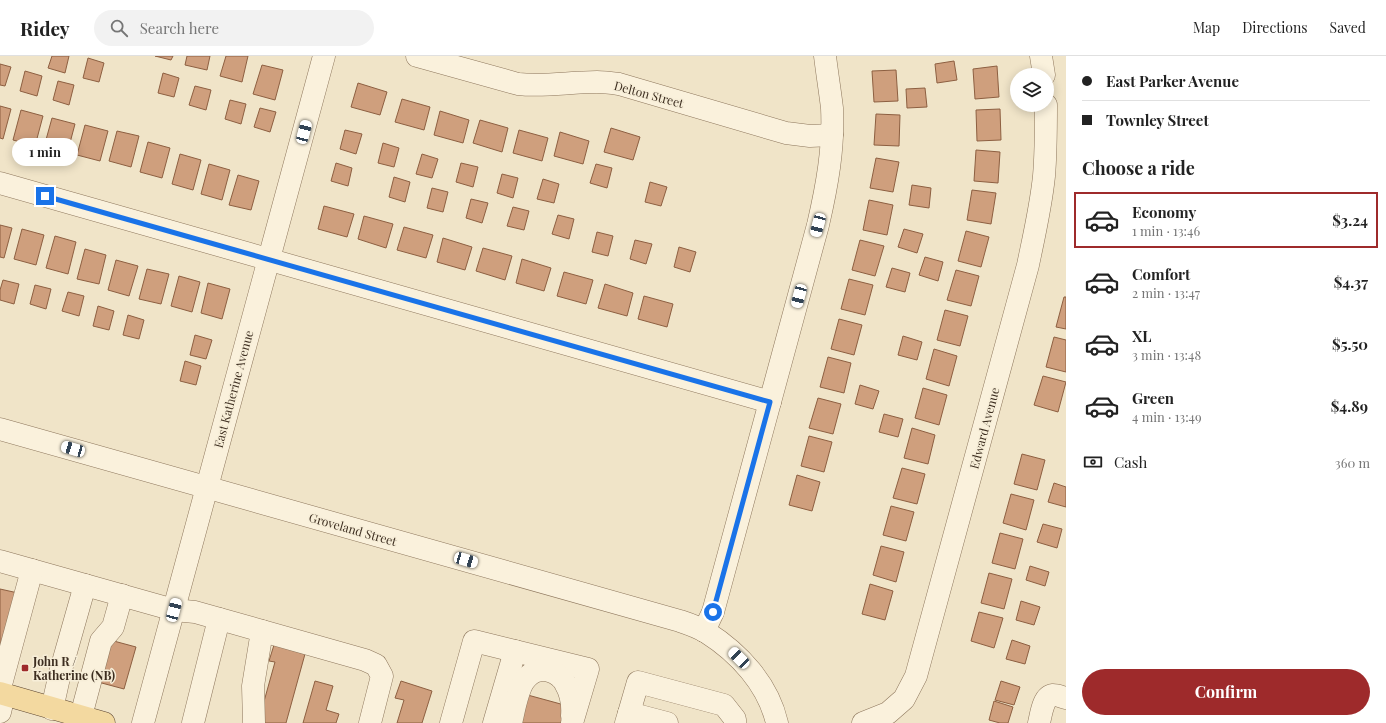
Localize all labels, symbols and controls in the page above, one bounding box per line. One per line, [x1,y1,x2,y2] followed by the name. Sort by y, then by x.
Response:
[94,10,374,46] search box
[20,15,70,41] text: Ridey
[108,17,130,39] icon: search
[140,18,219,38] text: Search here
[1193,18,1220,37] text: Map
[1242,18,1308,37] text: Directions
[1330,18,1366,37] text: Saved
[1010,68,1054,112] map controls
[1010,68,1054,112] button: layers
[1106,71,1239,91] text: East Parker Avenue
[612,77,686,111] street label: Delton Street
[1106,110,1209,130] text: Townley Street
[295,119,313,145] car
[12,138,78,166] callout: 1 min
[29,143,61,160] text: 1 min
[1082,156,1195,180] text: Choose a ride
[36,187,54,205] route end
[1084,202,1120,238] icon: car
[1132,202,1196,222] text: Economy
[1332,210,1368,230] text: $3.24
[809,212,827,238] car
[1132,222,1200,239] text: 1 min · 13:46
[1084,264,1120,300] icon: car
[1132,264,1190,284] text: Comfort
[1334,272,1368,292] text: $4.37
[790,283,808,309] car
[1132,284,1200,301] text: 2 min · 13:47
[1084,326,1120,362] icon: car
[1132,326,1152,346] text: XL
[210,328,256,450] street label: East Katherine Avenue
[1332,334,1368,354] text: $5.50
[1132,346,1201,363] text: 3 min · 13:48
[965,386,1003,470] street label: Edward Avenue
[1084,388,1120,424] icon: car
[1132,388,1174,408] text: Green
[1331,396,1368,416] text: $4.89
[1132,408,1202,425] text: 4 min · 13:49
[60,440,86,458] car
[1082,451,1104,473] icon: cash
[1114,452,1147,472] text: Cash
[1335,454,1370,471] text: 360 m
[307,509,399,549] street label: Groveland Street
[453,551,479,569] car
[165,597,183,623] car
[704,603,722,621] route start
[726,645,752,671] car
[32,653,115,683] place label: John R / Katherine (NB)
[20,663,30,673] marker: John R / Katherine (NB)
[1082,669,1370,715] button: Confirm

